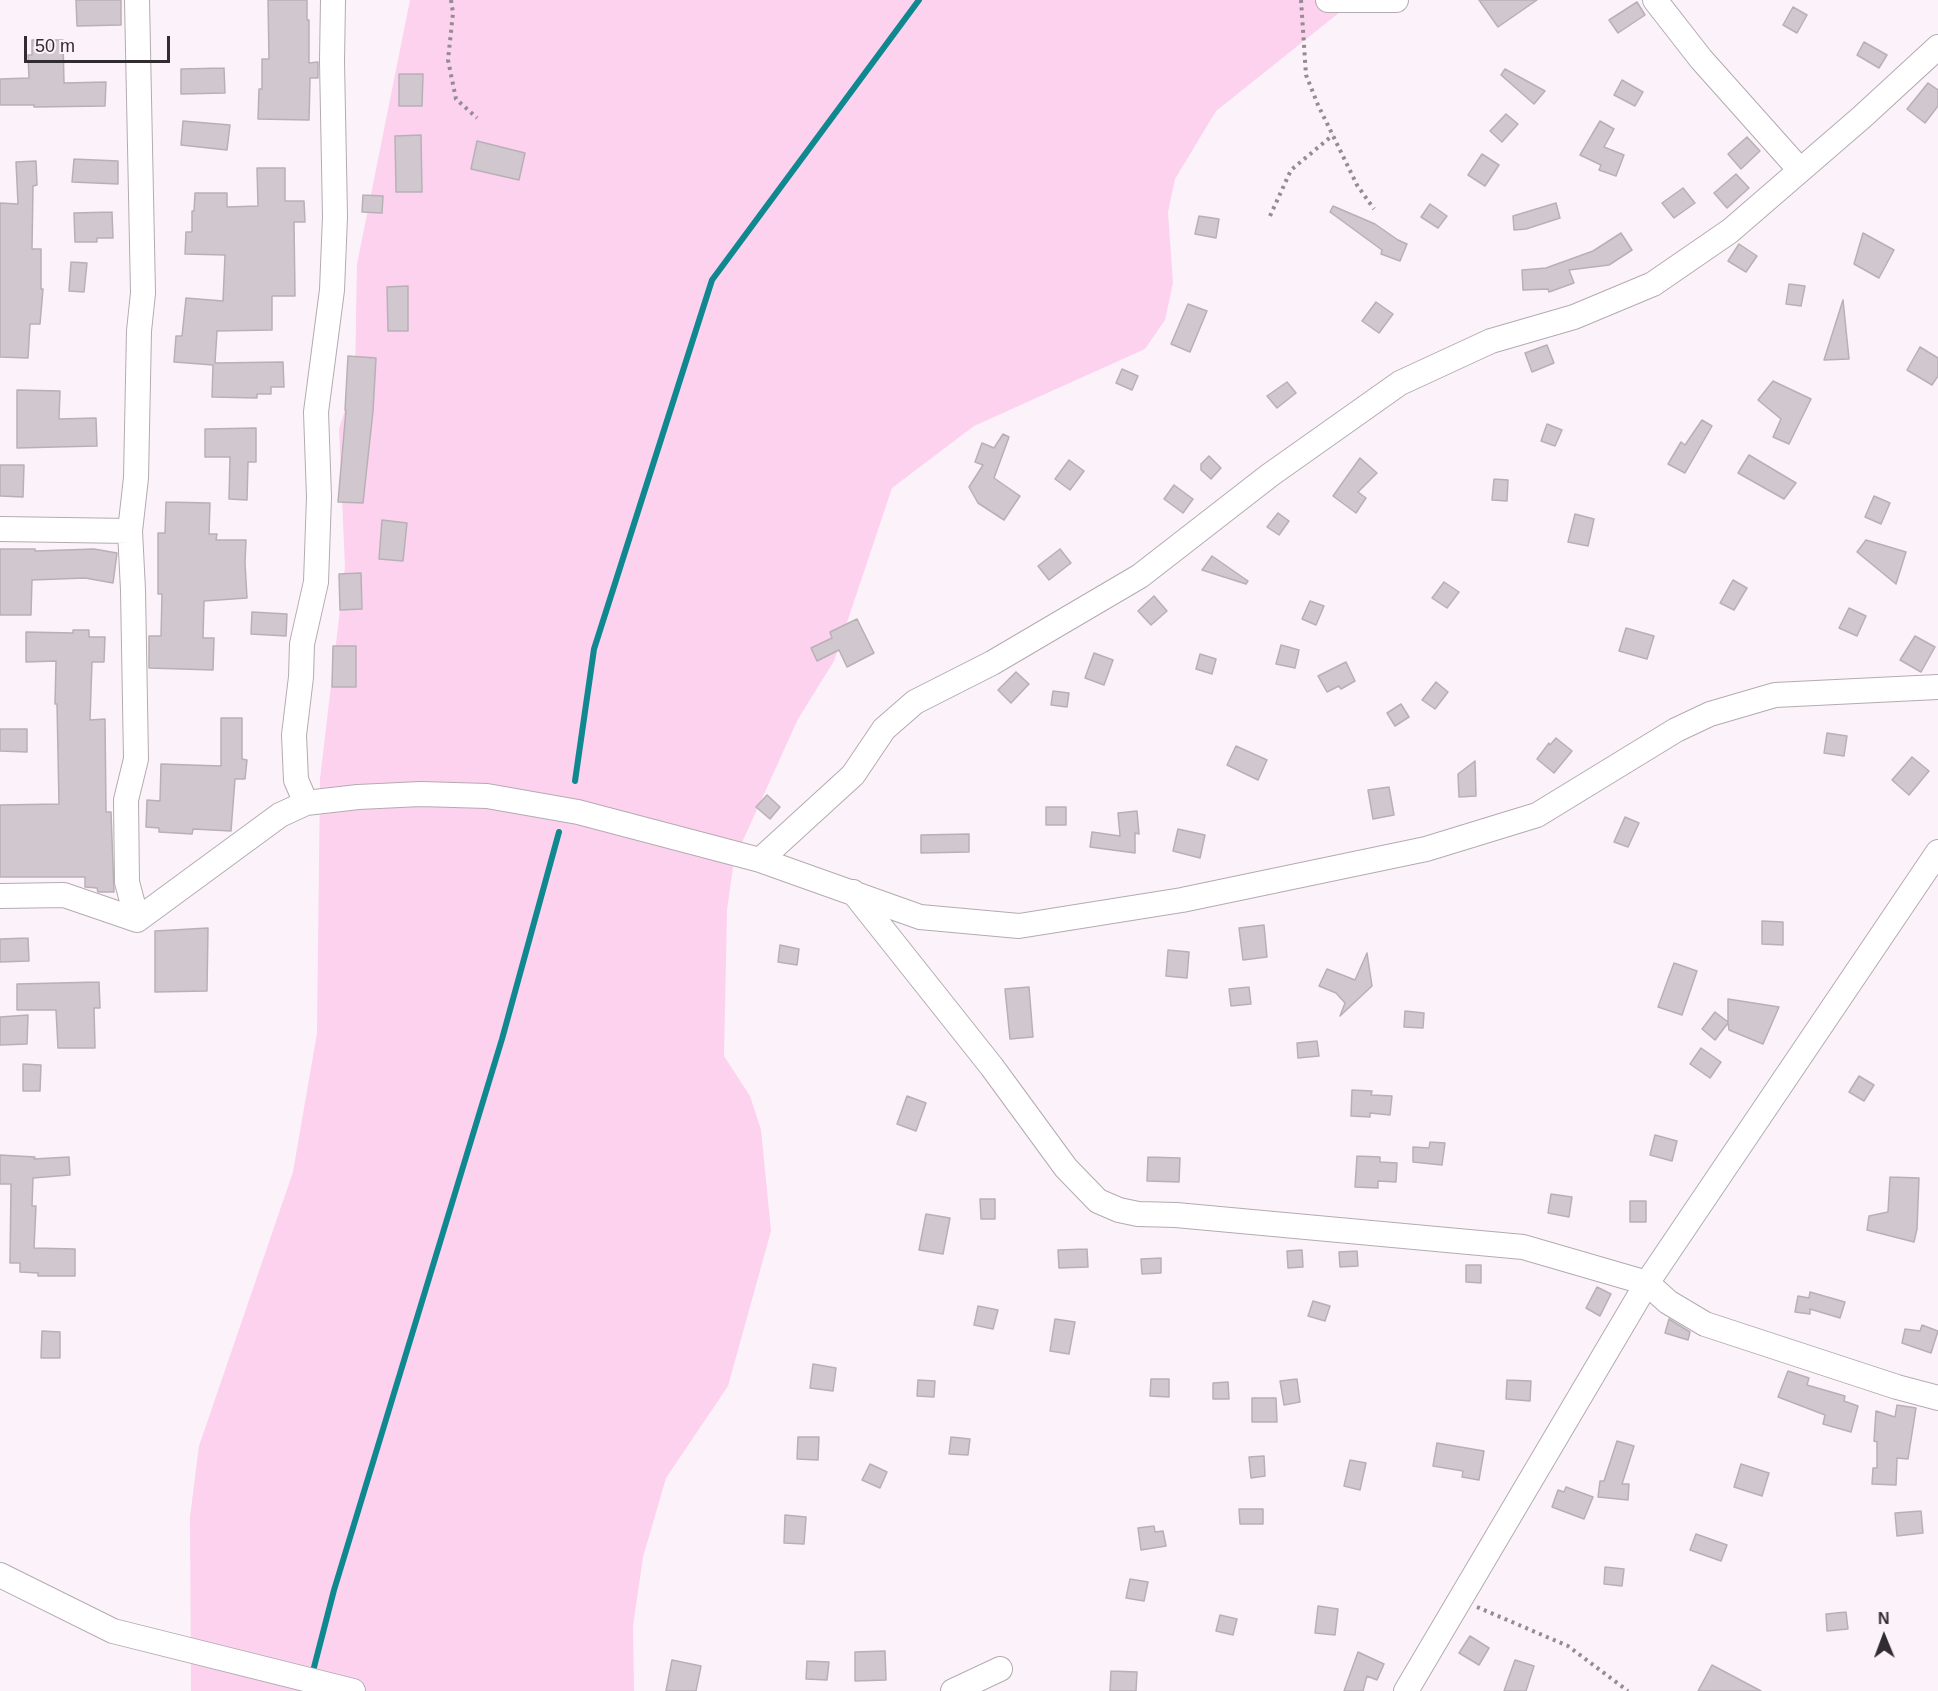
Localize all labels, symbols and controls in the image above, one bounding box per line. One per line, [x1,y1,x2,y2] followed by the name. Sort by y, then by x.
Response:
[27,24,172,62] scale bar
[35,36,75,56] text: 50 m
[1854,1607,1914,1667] north arrow
[1878,1610,1890,1627] text: N

